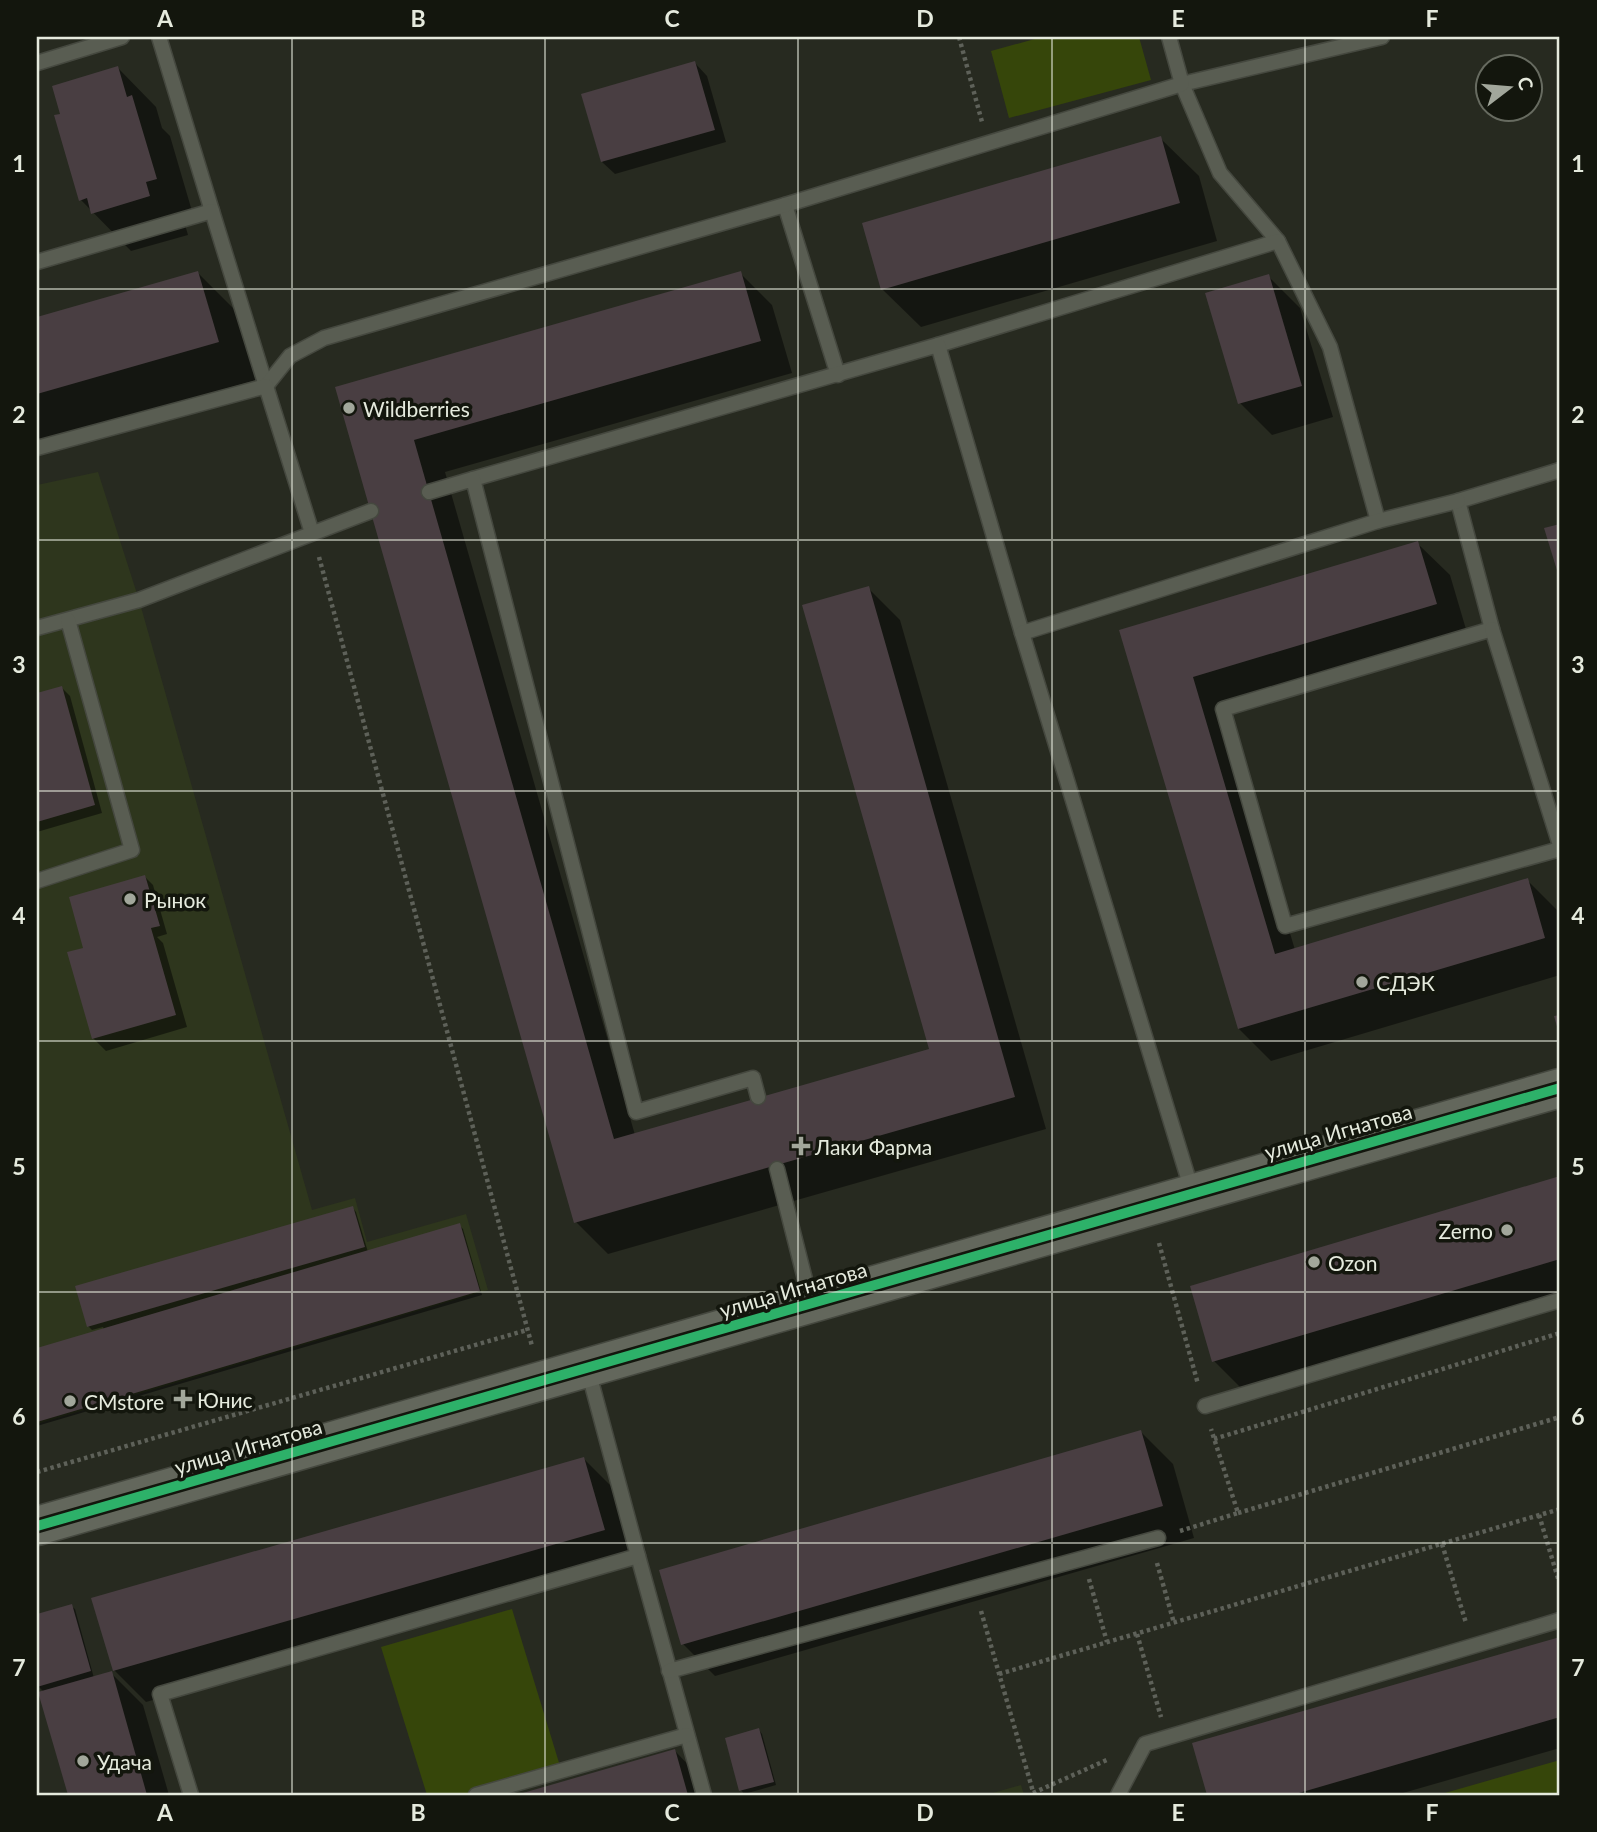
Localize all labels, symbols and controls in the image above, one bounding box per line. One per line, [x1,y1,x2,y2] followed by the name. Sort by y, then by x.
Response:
[156,4,174,32] text: A
[410,4,426,32] text: B
[664,4,680,32] text: C
[916,4,934,32] text: D
[1171,4,1185,32] text: E
[1425,4,1439,32] text: F
[1474,52,1544,122] north arrow
[1513,74,1539,93] text: С
[12,149,26,177] text: 1
[1571,149,1585,177] text: 1
[363,396,470,421] place label: Wildberries
[12,400,26,428] text: 2
[341,400,357,416] marker: Wildberries
[1571,400,1585,428] text: 2
[12,650,26,678] text: 3
[1571,650,1585,678] text: 3
[144,887,206,912] place label: Рынок
[122,891,138,907] marker: Рынок
[12,901,26,929] text: 4
[1571,901,1585,929] text: 4
[1376,970,1435,995] place label: СДЭК
[1354,974,1370,990] marker: СДЭК
[1261,1098,1415,1164] street label: улица Игнатова
[814,1134,932,1159] place label: Лаки Фарма
[793,1138,809,1154] marker: Лаки Фарма
[12,1152,26,1180] text: 5
[1571,1152,1585,1180] text: 5
[1439,1218,1493,1243] place label: Zerno
[1499,1222,1515,1238] marker: Zerno
[1328,1250,1378,1275] place label: Ozon
[1306,1254,1322,1270] marker: Ozon
[716,1256,870,1322] street label: улица Игнатова
[197,1387,253,1412] place label: Юнис
[84,1389,164,1414] place label: CMstore
[175,1391,191,1407] marker: Юнис
[62,1393,78,1409] marker: CMstore
[12,1402,26,1430] text: 6
[1571,1402,1585,1430] text: 6
[171,1413,325,1479] street label: улица Игнатова
[12,1653,26,1681] text: 7
[1571,1653,1585,1681] text: 7
[97,1749,152,1774] place label: Удача
[75,1753,91,1769] marker: Удача
[156,1798,174,1826] text: A
[410,1798,426,1826] text: B
[664,1798,680,1826] text: C
[916,1798,934,1826] text: D
[1171,1798,1185,1826] text: E
[1425,1798,1439,1826] text: F

